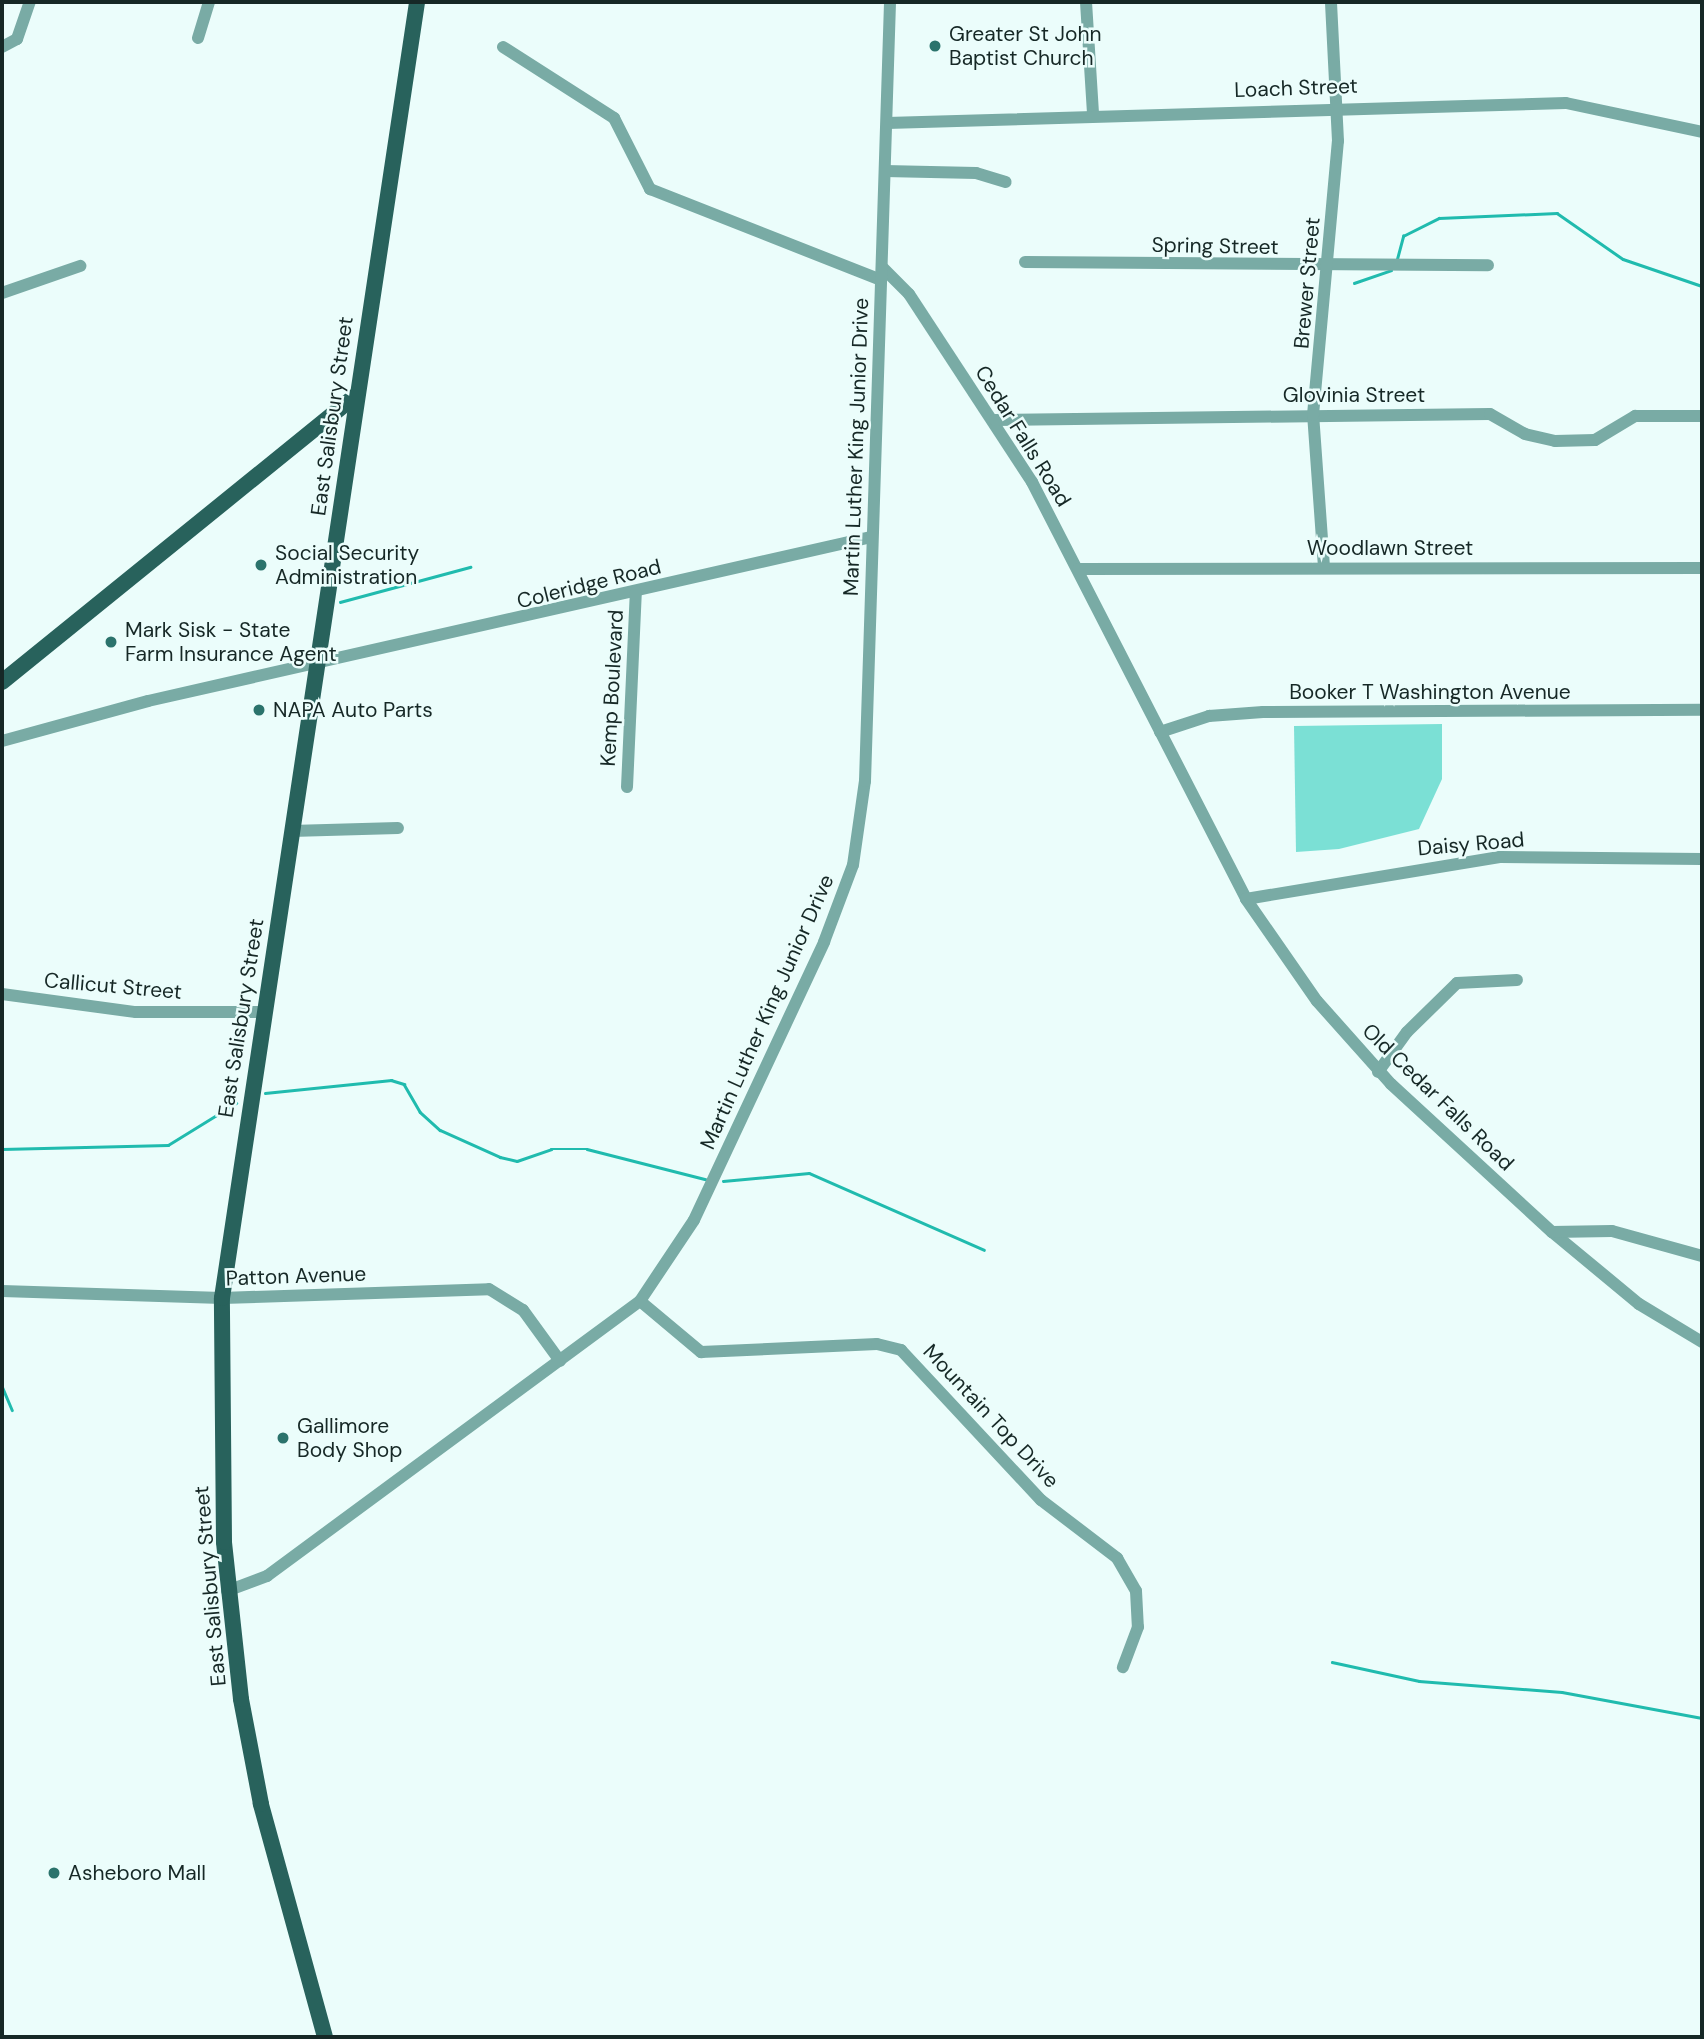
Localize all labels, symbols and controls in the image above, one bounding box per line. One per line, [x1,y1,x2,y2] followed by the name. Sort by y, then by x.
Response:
[949,21,1102,71] place label: Greater St John Baptist Church
[927,38,943,54] marker: Greater St John Baptist Church
[1234,73,1358,103] street label: Loach Street
[1289,216,1325,350] street label: Brewer Street
[1151,232,1279,260] street label: Spring Street
[838,297,874,597] street label: Martin Luther King Junior Drive
[306,315,358,517] street label: East Salisbury Street
[970,361,1076,511] street label: Cedar Falls Road
[1283,382,1425,408] street label: Glovinia Street
[1307,535,1473,561] street label: Woodlawn Street
[275,540,419,590] place label: Social Security Administration
[514,554,664,614] street label: Coleridge Road
[253,557,269,573] marker: Social Security Administration
[595,609,629,767] street label: Kemp Boulevard
[125,617,337,667] place label: Mark Sisk - State Farm Insurance Agent
[103,634,119,650] marker: Mark Sisk - State Farm Insurance Agent
[1289,679,1571,705] street label: Booker T Washington Avenue
[273,697,433,723] place label: NAPA Auto Parts
[251,702,267,718] marker: NAPA Auto Parts
[1417,827,1525,861] street label: Daisy Road
[695,871,839,1153] street label: Martin Luther King Junior Drive
[213,917,269,1119] street label: East Salisbury Street
[43,967,183,1005] street label: Callicut Street
[1357,1018,1519,1176] street label: Old Cedar Falls Road
[225,1261,367,1291] street label: Patton Avenue
[918,1339,1064,1493] street label: Mountain Top Drive
[297,1413,402,1463] place label: Gallimore Body Shop
[275,1430,291,1446] marker: Gallimore Body Shop
[189,1485,231,1687] street label: East Salisbury Street
[68,1860,206,1886] place label: Asheboro Mall
[46,1865,62,1881] marker: Asheboro Mall

